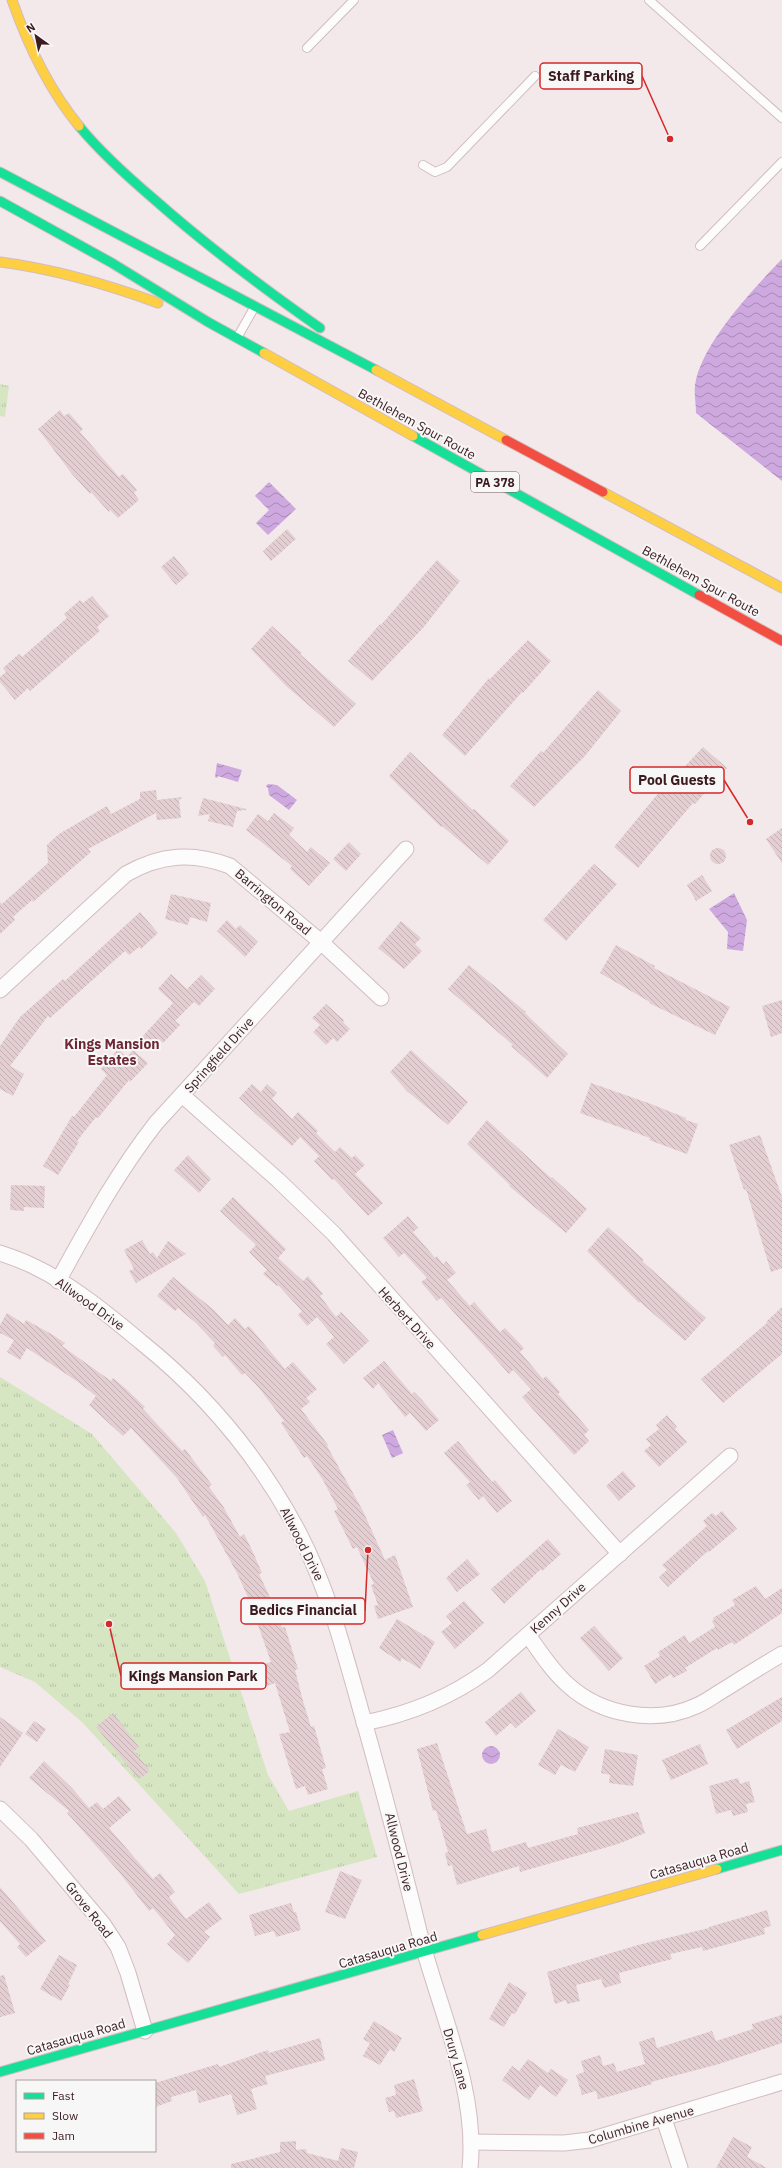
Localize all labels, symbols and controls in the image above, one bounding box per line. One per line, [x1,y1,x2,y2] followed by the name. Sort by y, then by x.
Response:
[16,16,56,56] north arrow
[23,20,38,36] text: N
[540,63,642,89] callout: Staff Parking
[548,67,634,85] text: Staff Parking
[355,385,479,463] street label: Bethlehem Spur Route
[471,472,519,492] road number: PA 378
[639,542,763,620] street label: Bethlehem Spur Route
[630,767,724,793] callout: Pool Guests
[638,771,716,789] text: Pool Guests
[231,865,315,939] street label: Barrington Road
[181,1014,257,1096] street label: Springfield Drive
[64,1035,160,1069] district label: Kings Mansion Estates
[52,1274,128,1334] street label: Allwood Drive
[374,1283,440,1353] street label: Herbert Drive
[276,1504,328,1584] street label: Allwood Drive
[527,1578,589,1638] street label: Kenny Drive
[241,1598,365,1624] callout: Bedics Financial
[249,1601,357,1619] text: Bedics Financial
[121,1663,266,1689] callout: Kings Mansion Park
[128,1667,259,1685] text: Kings Mansion Park
[381,1811,417,1893] street label: Allwood Drive
[648,1839,750,1883] street label: Catasauqua Road
[62,1878,116,1942] street label: Grove Road
[337,1928,439,1972] street label: Catasauqua Road
[25,2015,127,2059] street label: Catasauqua Road
[439,2026,473,2092] street label: Drury Lane
[16,2080,156,2152] legend
[52,2088,75,2103] text: Fast
[586,2102,696,2148] street label: Columbine Avenue
[52,2108,78,2123] text: Slow
[52,2128,75,2143] text: Jam

